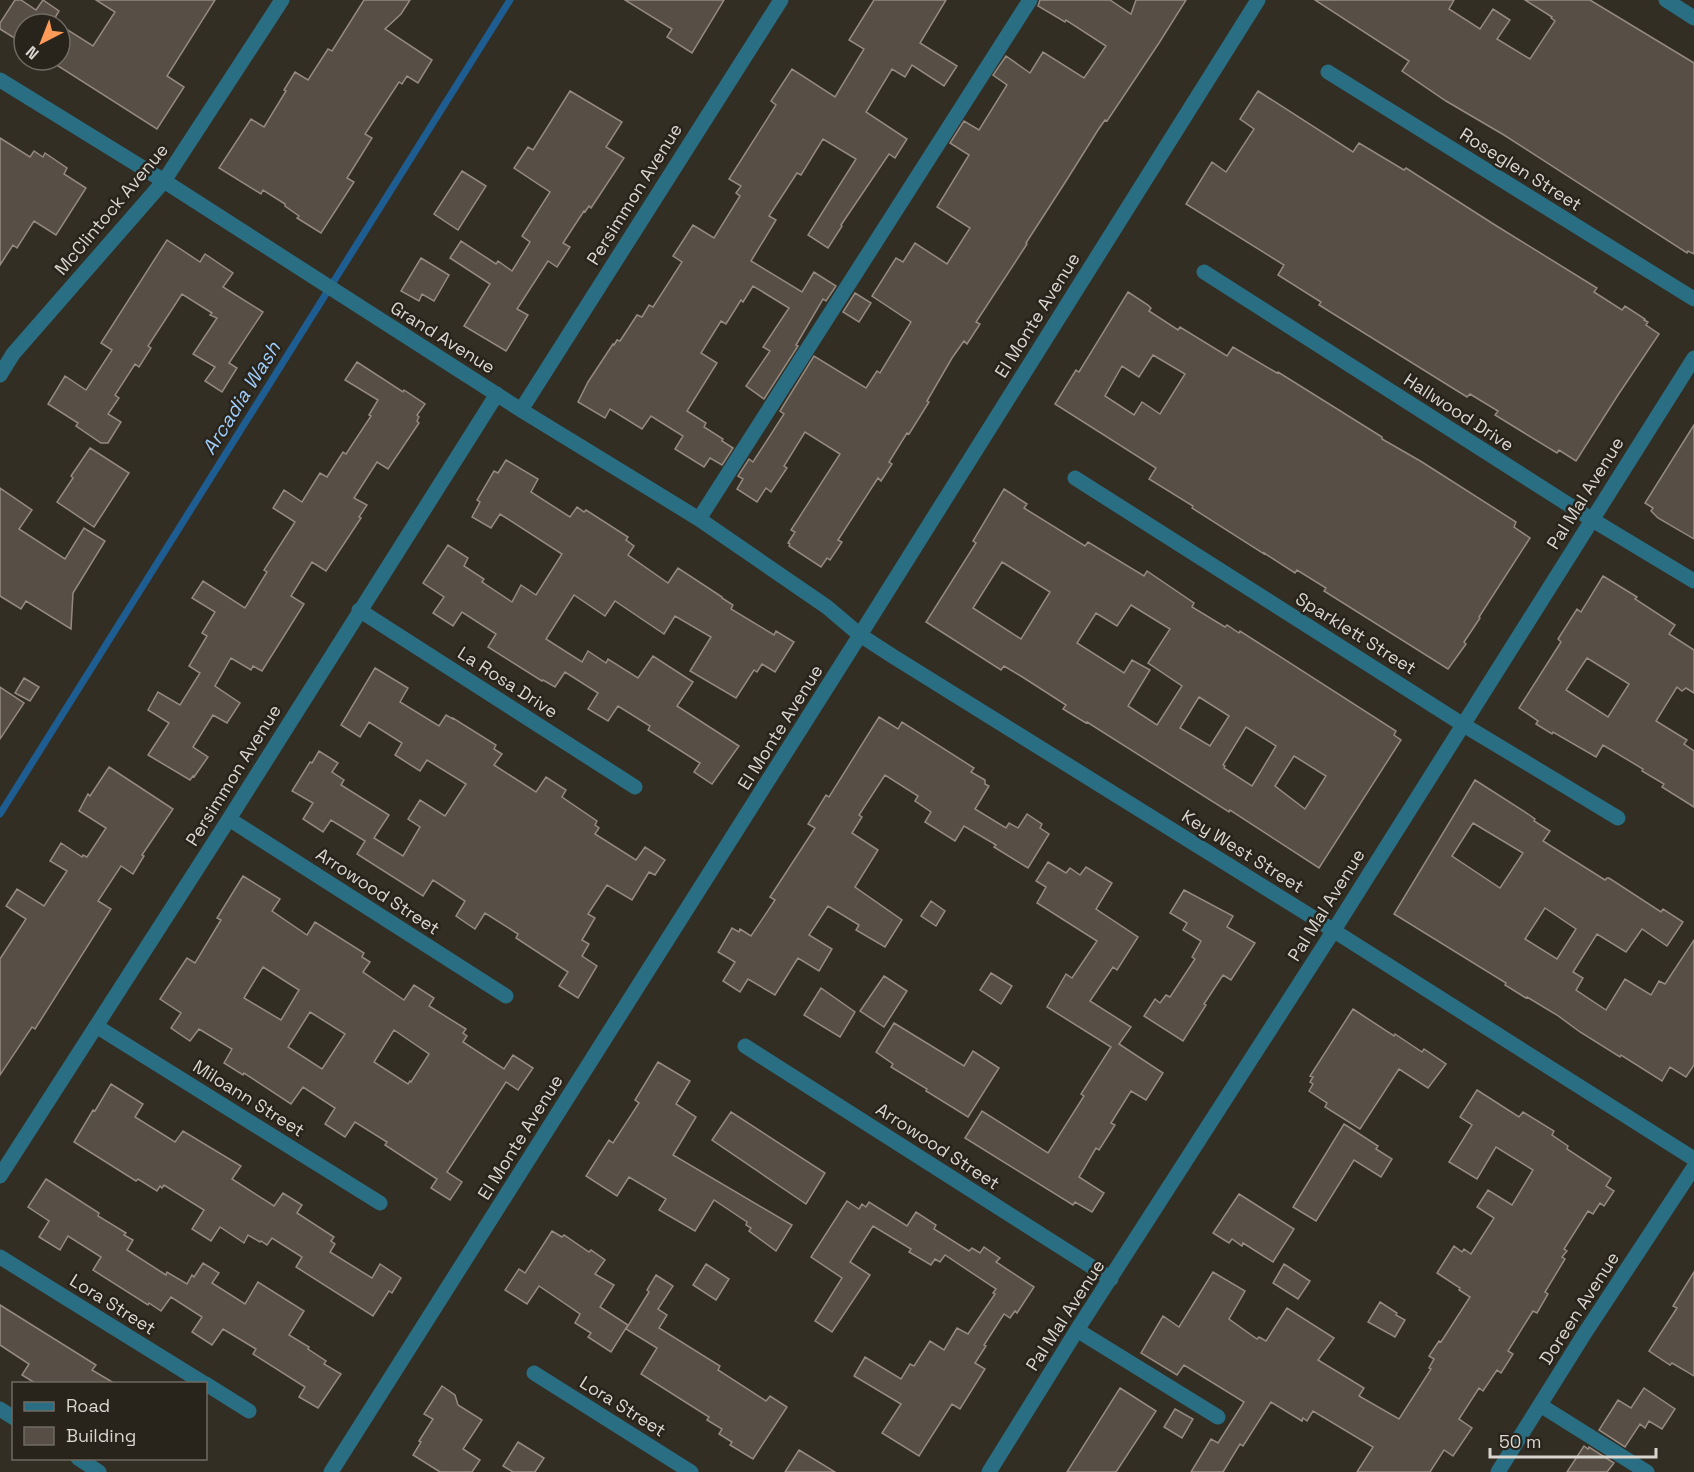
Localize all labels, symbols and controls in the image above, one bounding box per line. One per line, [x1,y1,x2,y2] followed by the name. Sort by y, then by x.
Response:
[12,12,72,72] north arrow
[21,41,43,64] text: N
[581,119,687,269] street label: Persimmon Avenue
[1456,122,1586,216] street label: Roseglen Street
[49,138,173,280] street label: McClintock Avenue
[989,248,1085,382] street label: El Monte Avenue
[386,296,500,378] street label: Grand Avenue
[196,336,287,459] water label: Arcadia Wash
[1400,368,1518,456] street label: Hallwood Drive
[1541,433,1629,553] street label: Pal Mal Avenue
[1291,587,1421,679] street label: Sparklett Street
[454,641,562,723] street label: La Rosa Drive
[732,660,828,794] street label: El Monte Avenue
[180,700,286,850] street label: Persimmon Avenue
[1177,804,1309,898] street label: Key West Street
[312,842,444,940] street label: Arrowood Street
[1282,845,1370,965] street label: Pal Mal Avenue
[189,1054,309,1142] street label: Miloann Street
[472,1070,568,1204] street label: El Monte Avenue
[872,1097,1004,1195] street label: Arrowood Street
[1534,1247,1624,1369] street label: Doreen Avenue
[1020,1255,1110,1375] street label: Pal Mal Avenue
[66,1268,160,1340] street label: Lora Street
[576,1370,670,1442] street label: Lora Street
[12,1382,207,1460] legend
[66,1394,110,1417] text: Road
[1490,1421,1656,1459] scale bar
[66,1424,136,1447] text: Building
[1499,1430,1541,1453] text: 50 m

